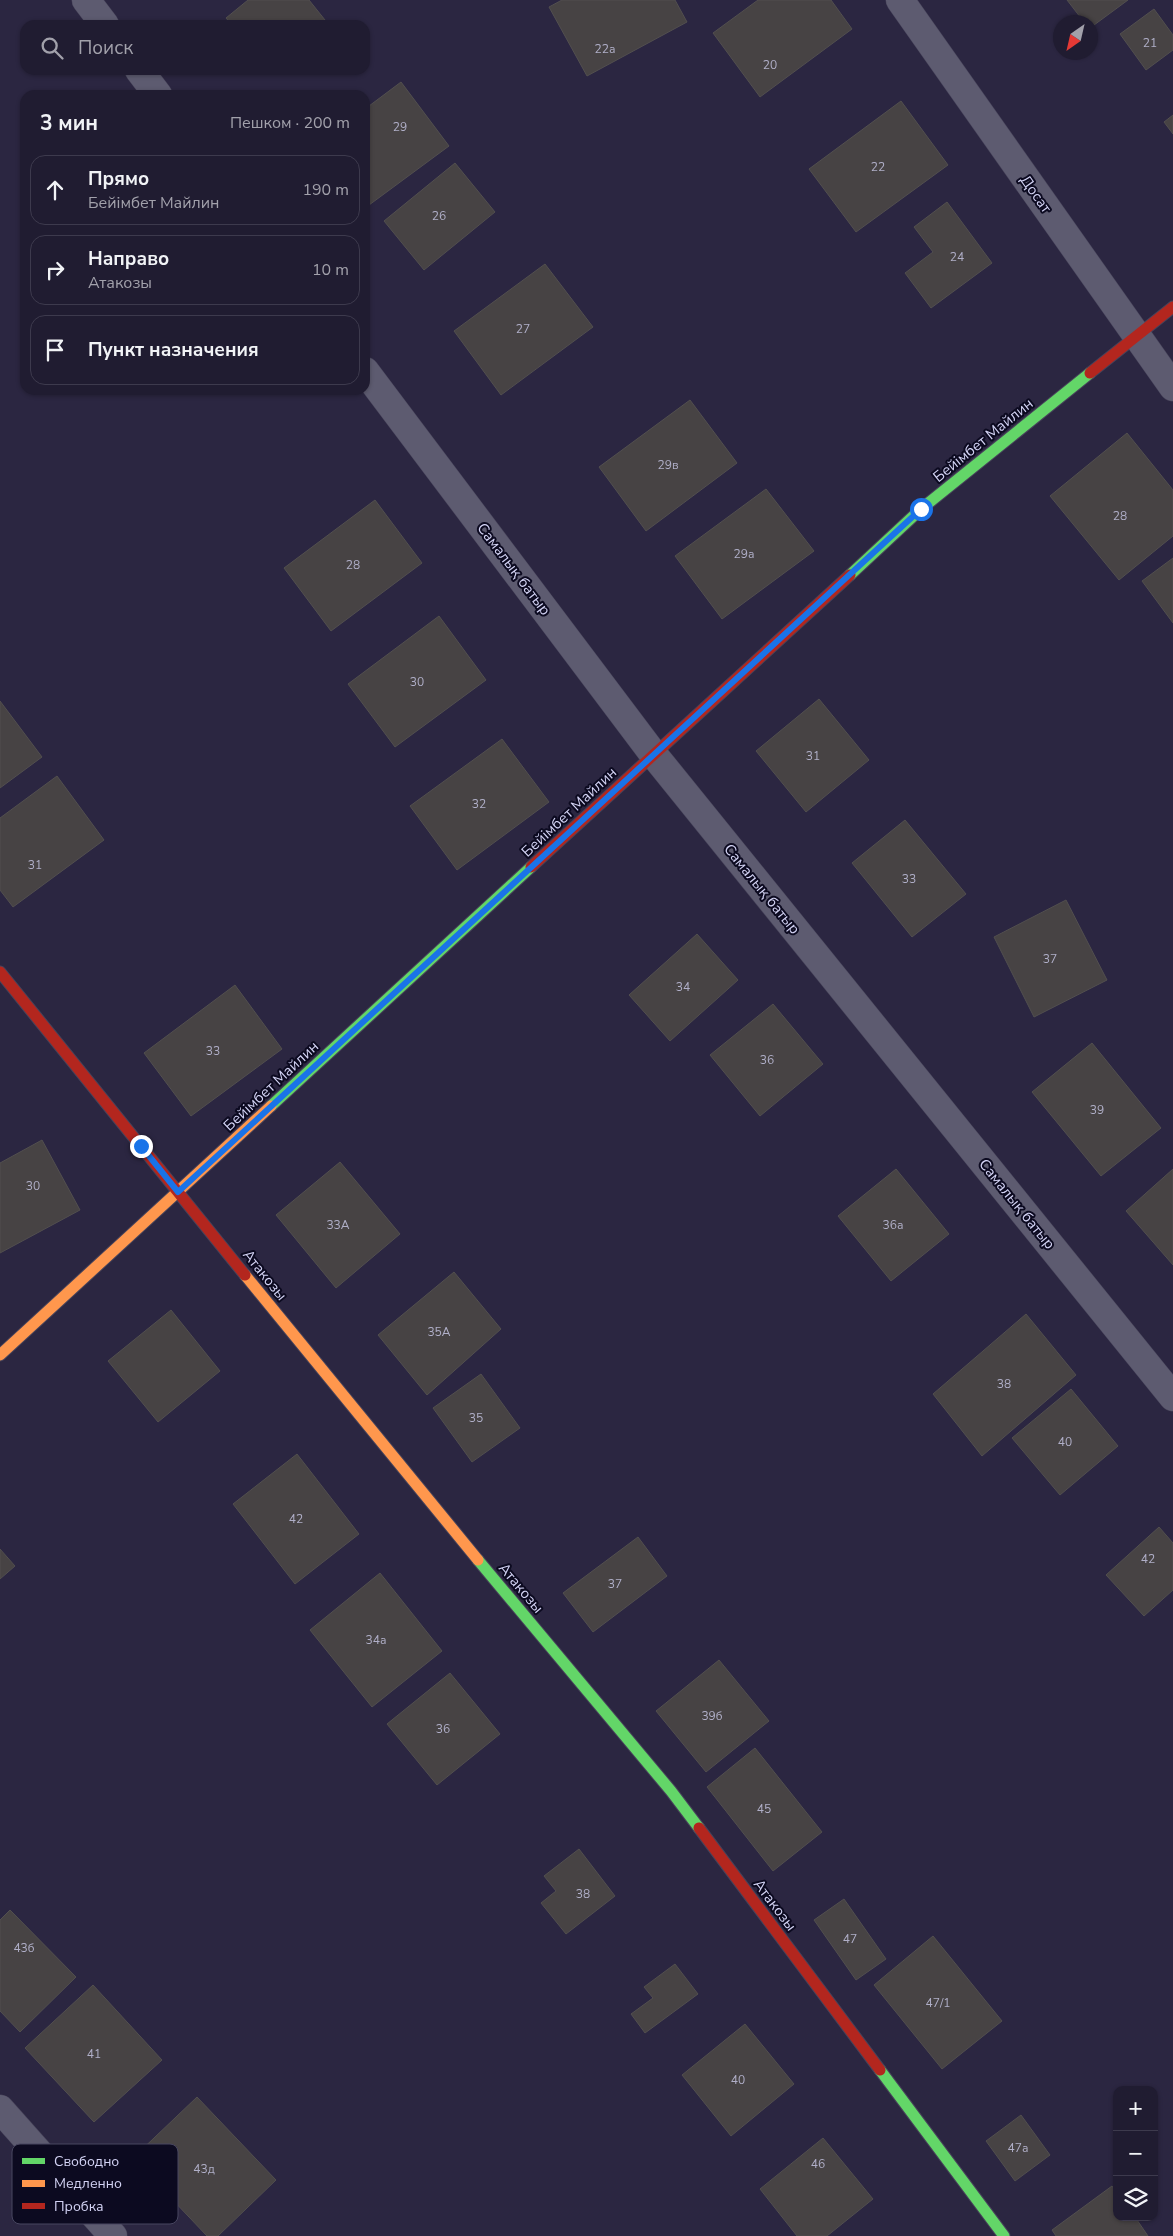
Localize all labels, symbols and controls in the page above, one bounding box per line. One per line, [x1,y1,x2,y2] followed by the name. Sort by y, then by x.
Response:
[1053,15,1098,60] north arrow
[20,20,370,75] search box
[38,34,66,62] icon: search
[78,35,133,61] text: Поиск
[1143,35,1157,51] house number: 21
[595,41,615,57] house number: 22а
[763,57,777,73] house number: 20
[40,109,98,137] text: 3 мин
[230,112,350,134] text: Пешком · 200 m
[393,119,407,135] house number: 29
[871,159,885,175] house number: 22
[88,166,149,192] text: Прямо
[1016,171,1056,217] street label: Досат
[41,176,69,204] icon: ahead
[302,179,349,201] text: 190 m
[88,192,220,214] text: Бейімбет Майлин
[432,208,446,224] house number: 26
[88,246,169,272] text: Направо
[950,249,964,265] house number: 24
[41,256,69,284] icon: right
[312,259,349,281] text: 10 m
[88,272,152,294] text: Атакозы
[516,321,530,337] house number: 27
[41,336,69,364] icon: arrive
[88,337,259,363] text: Пункт назначения
[929,393,1037,487] street label: Бейімбет Майлин
[658,457,679,473] house number: 29в
[910,498,933,521] route start
[1113,508,1127,524] house number: 28
[473,519,555,619] street label: Самалық батыр
[734,546,754,562] house number: 29а
[346,557,360,573] house number: 28
[410,674,424,690] house number: 30
[806,748,820,764] house number: 31
[517,763,621,861] street label: Бейімбет Майлин
[472,796,486,812] house number: 32
[719,840,805,938] street label: Самалық батыр
[28,857,42,873] house number: 31
[902,871,916,887] house number: 33
[1043,951,1057,967] house number: 37
[676,979,690,995] house number: 34
[219,1037,323,1135] street label: Бейімбет Майлин
[206,1043,220,1059] house number: 33
[760,1052,774,1068] house number: 36
[1090,1102,1104,1118] house number: 39
[130,1135,153,1158] route end
[974,1155,1060,1253] street label: Самалық батыр
[26,1178,40,1194] house number: 30
[326,1217,350,1233] house number: 33А
[883,1217,903,1233] house number: 36а
[238,1245,292,1305] street label: Атакозы
[427,1324,451,1340] house number: 35А
[997,1376,1011,1392] house number: 38
[469,1410,483,1426] house number: 35
[1058,1434,1072,1450] house number: 40
[289,1511,303,1527] house number: 42
[1141,1551,1155,1567] house number: 42
[494,1559,548,1617] street label: Атакозы
[608,1576,622,1592] house number: 37
[366,1632,386,1648] house number: 34а
[701,1708,723,1724] house number: 39б
[436,1721,450,1737] house number: 36
[757,1801,771,1817] house number: 45
[749,1875,801,1935] street label: Атакозы
[576,1886,590,1902] house number: 38
[843,1931,857,1947] house number: 47
[13,1940,35,1956] house number: 43б
[926,1995,951,2011] house number: 47/1
[87,2046,101,2062] house number: 41
[731,2072,745,2088] house number: 40
[1113,2086,1158,2221] map controls
[1113,2086,1158,2131] button: +
[1113,2131,1158,2176] button: −
[1008,2140,1028,2156] house number: 47а
[12,2144,178,2224] legend
[54,2152,119,2171] text: Свободно
[811,2156,825,2172] house number: 46
[193,2161,215,2177] house number: 43д
[54,2174,122,2193] text: Медленно
[1113,2176,1158,2221] button: layers
[54,2197,104,2216] text: Пробка

